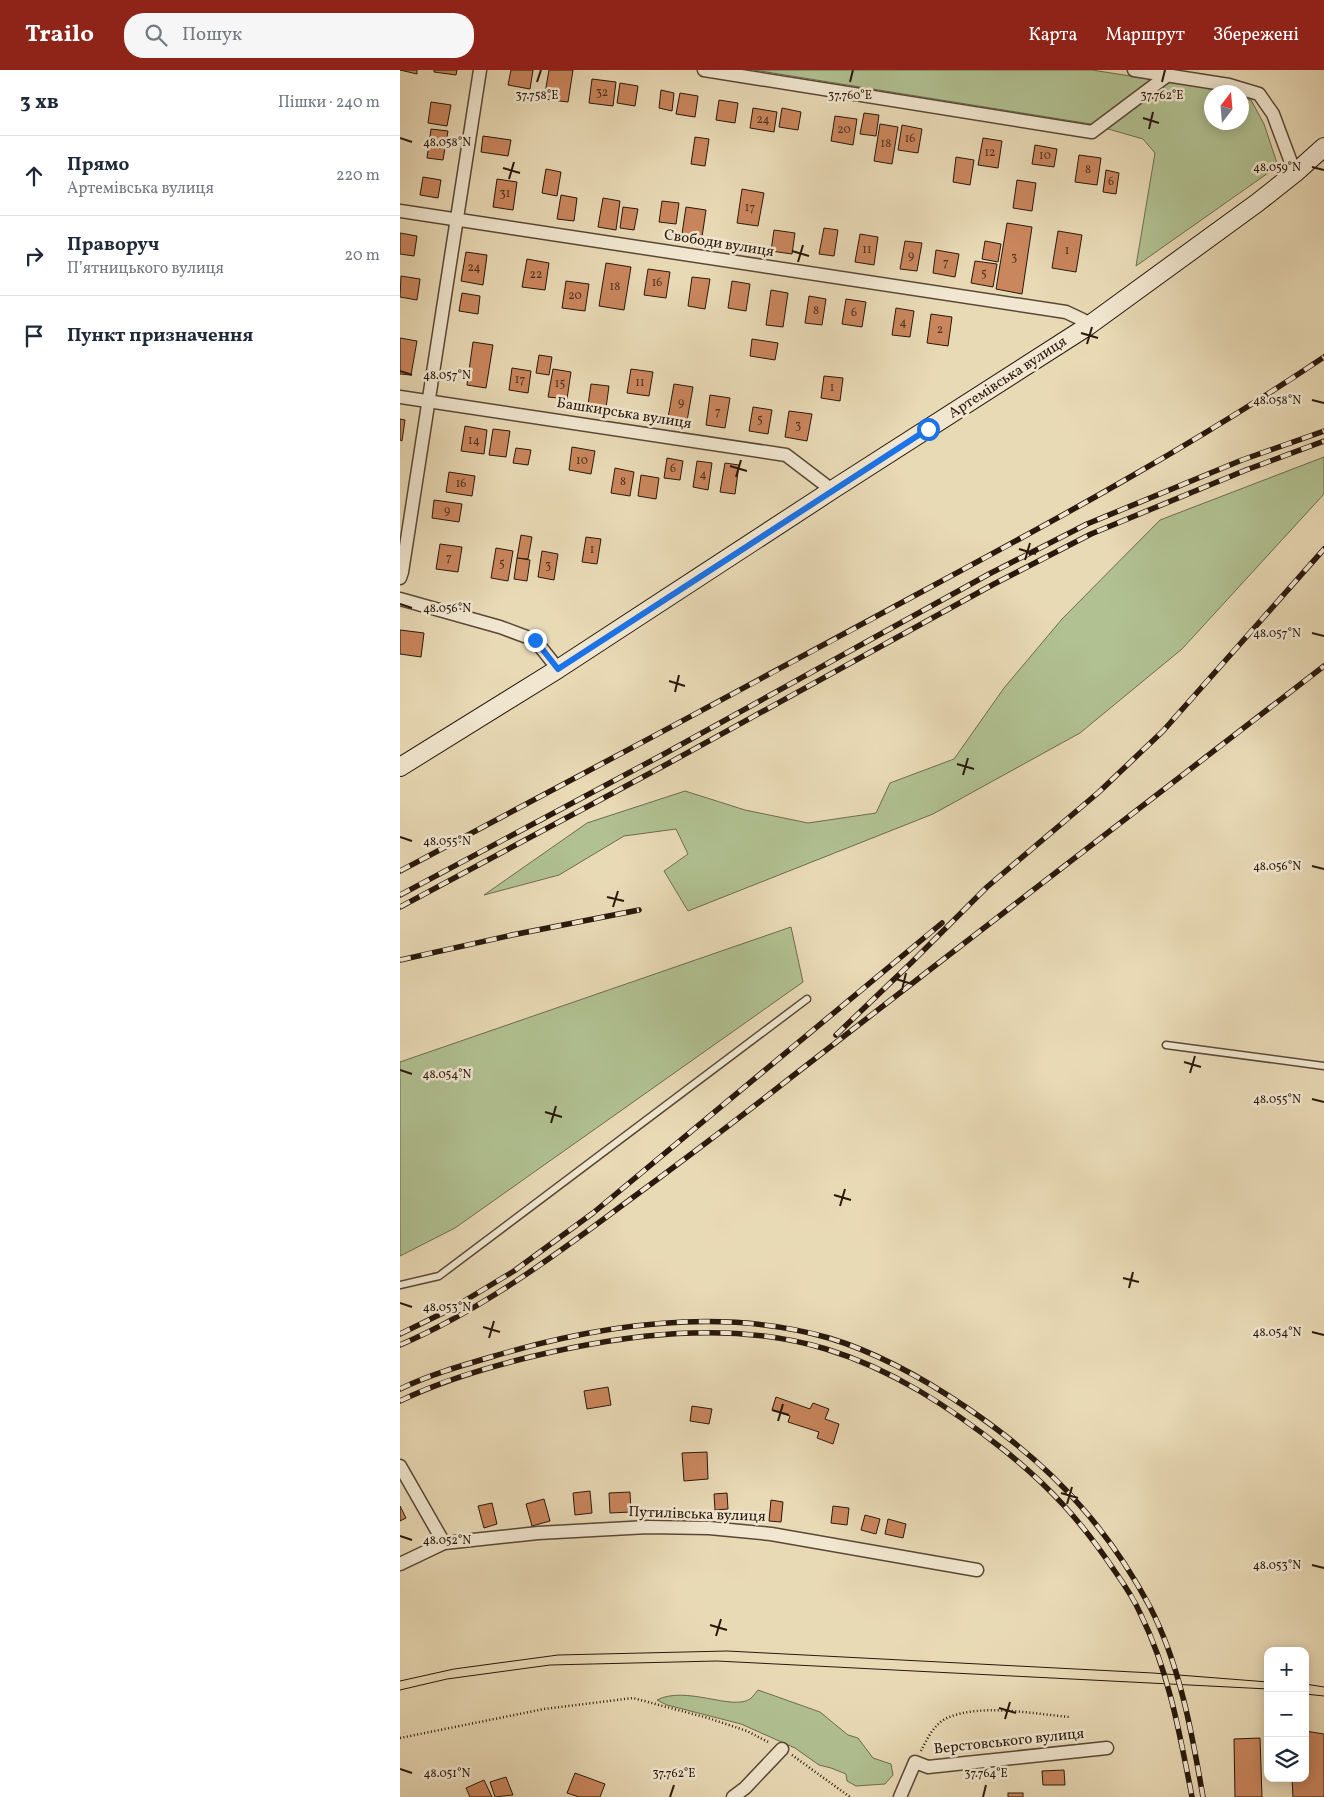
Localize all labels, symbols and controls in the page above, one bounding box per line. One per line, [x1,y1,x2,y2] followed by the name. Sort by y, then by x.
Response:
[124,13,474,58] search box
[25,18,94,52] text: Trailo
[142,21,170,49] icon: search
[182,22,242,48] text: Пошук
[1029,23,1077,48] text: Карта
[1105,23,1185,48] text: Маршрут
[1213,23,1299,48] text: Збережені
[596,85,608,101] house number: 32
[1204,85,1249,130] north arrow
[20,88,59,117] text: 3 хв
[516,88,558,104] text: 37.758°E
[828,88,872,104] text: 37.760°E
[1140,88,1184,104] text: 37.762°E
[278,92,380,114] text: Пішки · 240 m
[756,112,770,128] house number: 24
[837,122,851,138] house number: 20
[905,131,915,147] house number: 16
[423,135,471,151] text: 48.058°N
[881,136,891,152] house number: 18
[984,145,996,161] house number: 12
[1039,148,1051,164] house number: 10
[67,152,129,178] text: Прямо
[1253,160,1301,176] text: 48.059°N
[20,162,48,190] icon: ahead
[1085,162,1091,178] house number: 8
[336,165,380,187] text: 220 m
[1108,174,1114,190] house number: 6
[67,178,214,200] text: Артемівська вулиця
[500,186,510,202] house number: 31
[745,200,755,216] house number: 17
[663,225,776,263] street label: Свободи вулиця
[67,232,159,258] text: Праворуч
[20,242,48,270] icon: right
[862,242,872,258] house number: 11
[1065,243,1069,259] house number: 1
[345,245,380,267] text: 20 m
[908,248,914,264] house number: 9
[1011,250,1017,266] house number: 3
[943,255,949,271] house number: 7
[67,258,224,280] text: П’ятницького вулиця
[467,260,481,276] house number: 24
[981,266,987,282] house number: 5
[530,267,542,283] house number: 22
[652,275,662,291] house number: 16
[610,279,620,295] house number: 18
[568,288,582,304] house number: 20
[813,303,819,319] house number: 8
[851,305,857,321] house number: 6
[899,315,907,331] house number: 4
[20,322,48,350] icon: arrive
[937,322,943,338] house number: 2
[67,323,253,349] text: Пункт призначення
[945,332,1072,424] street label: Артемівська вулиця
[423,368,471,384] text: 48.057°N
[515,372,525,388] house number: 17
[635,375,645,391] house number: 11
[555,376,565,392] house number: 15
[830,380,834,396] house number: 1
[555,393,693,435] street label: Башкирська вулиця
[1253,393,1301,409] text: 48.058°N
[678,395,684,411] house number: 9
[715,404,721,420] house number: 7
[757,412,763,428] house number: 5
[795,418,801,434] house number: 3
[917,418,940,441] route start
[468,433,480,449] house number: 14
[576,453,588,469] house number: 10
[670,461,676,477] house number: 6
[699,467,707,483] house number: 4
[620,474,626,490] house number: 8
[456,476,466,492] house number: 16
[444,503,450,519] house number: 9
[590,542,594,558] house number: 1
[446,550,452,566] house number: 7
[499,556,505,572] house number: 5
[545,558,551,574] house number: 3
[423,601,471,617] text: 48.056°N
[1253,626,1301,642] text: 48.057°N
[524,629,547,652] route end
[423,834,471,850] text: 48.055°N
[1253,859,1301,875] text: 48.056°N
[423,1067,472,1083] text: 48.054°N
[1253,1092,1301,1108] text: 48.055°N
[423,1300,471,1316] text: 48.053°N
[1253,1325,1302,1341] text: 48.054°N
[628,1502,766,1528] street label: Путилівська вулиця
[423,1533,471,1549] text: 48.052°N
[1253,1558,1301,1574] text: 48.053°N
[1264,1647,1309,1782] map controls
[1264,1647,1309,1692] button: +
[1264,1692,1309,1737] button: −
[933,1724,1085,1760] street label: Верстовського вулиця
[1264,1737,1309,1782] button: layers
[424,1766,470,1782] text: 48.051°N
[652,1766,696,1782] text: 37.762°E
[964,1766,1008,1782] text: 37.764°E

